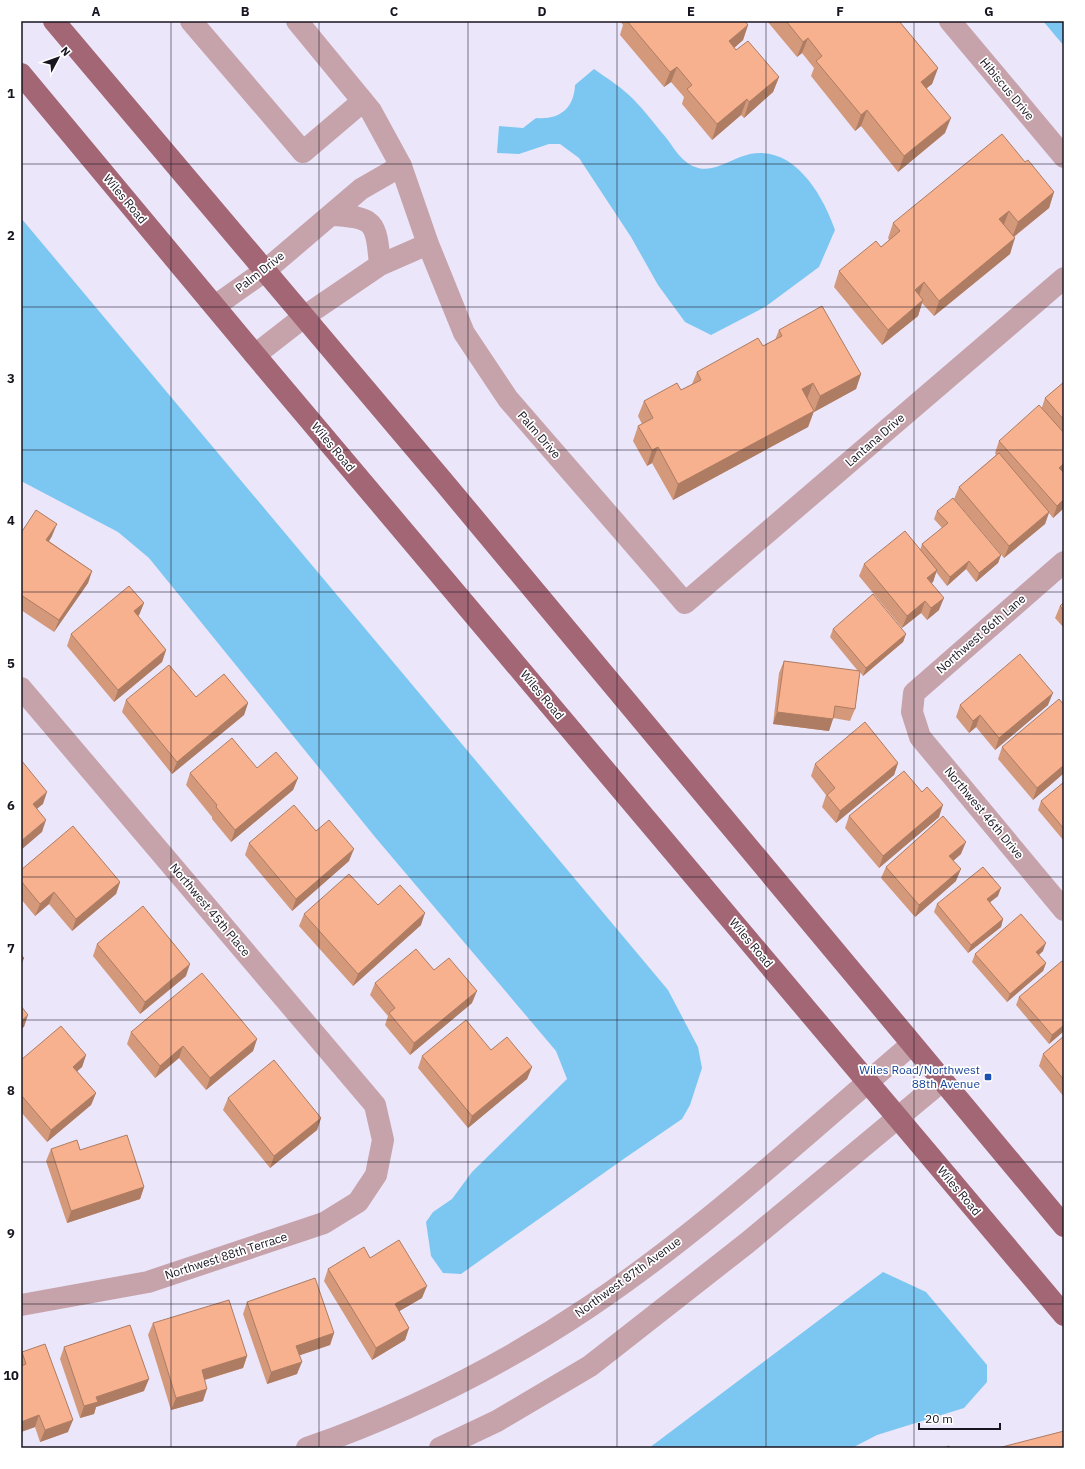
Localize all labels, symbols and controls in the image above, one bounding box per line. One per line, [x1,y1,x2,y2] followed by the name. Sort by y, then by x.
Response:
[92,3,101,20] text: A
[241,3,250,20] text: B
[390,3,399,20] text: C
[537,3,547,20] text: D
[687,3,695,20] text: E
[836,3,844,20] text: F
[984,3,994,20] text: G
[38,38,78,78] north arrow
[58,44,73,59] text: N
[977,54,1038,123] street label: Hibiscus Drive
[7,85,15,102] text: 1
[100,171,150,226] street label: Wiles Road
[7,227,15,244] text: 2
[232,248,287,295] street label: Palm Drive
[7,370,15,387] text: 3
[515,408,564,462] street label: Palm Drive
[842,410,908,469] street label: Lantana Drive
[308,419,358,474] street label: Wiles Road
[7,512,15,529] text: 4
[933,591,1029,676] street label: Northwest 86th Lane
[7,655,15,672] text: 5
[517,667,567,722] street label: Wiles Road
[942,764,1027,862] street label: Northwest 46th Drive
[7,797,15,814] text: 6
[167,860,254,960] street label: Northwest 45th Place
[726,915,776,970] street label: Wiles Road
[7,940,15,957] text: 7
[859,1062,980,1091] place label: Wiles Road/Northwest 88th Avenue
[983,1072,993,1082] marker: Wiles Road/Northwest 88th Avenue
[7,1082,15,1099] text: 8
[934,1163,984,1218] street label: Wiles Road
[7,1225,15,1242] text: 9
[163,1229,289,1282] street label: Northwest 88th Terrace
[572,1233,684,1320] street label: Northwest 87th Avenue
[3,1367,19,1384] text: 10
[919,1405,1000,1431] scale bar
[925,1411,953,1426] text: 20 m

